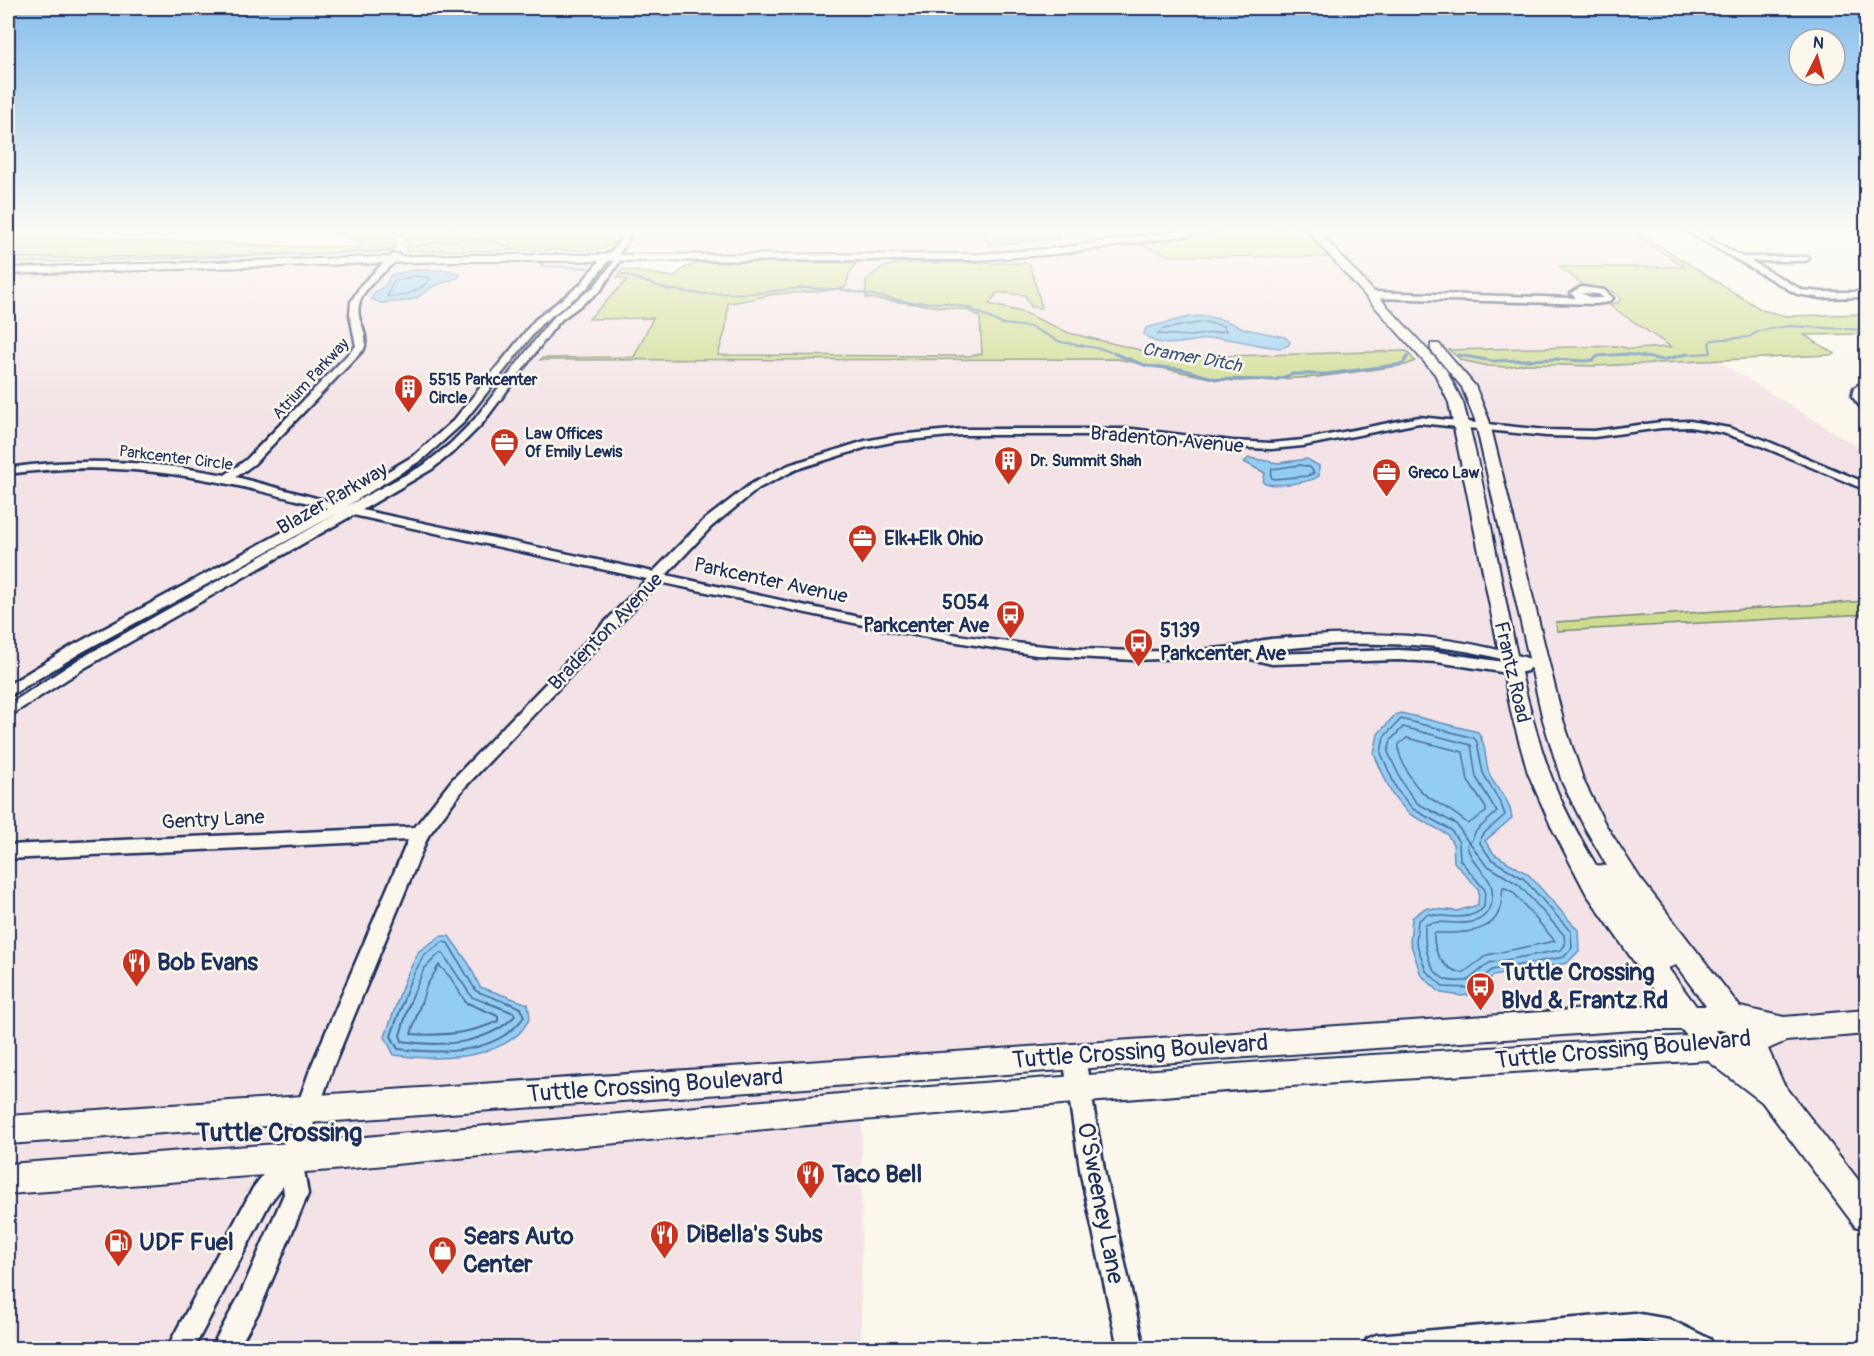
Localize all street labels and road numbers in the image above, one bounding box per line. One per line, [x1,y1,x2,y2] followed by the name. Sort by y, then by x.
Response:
[268,334,354,423] street label: Atrium Parkway
[1089,420,1245,459] street label: Bradenton Avenue
[118,441,234,475] street label: Parkcenter Circle
[273,457,392,540] street label: Blazer Parkway
[692,552,850,609] street label: Parkcenter Avenue
[543,567,668,695] street label: Bradenton Avenue
[1489,619,1536,725] street label: Frantz Road
[161,804,265,835] street label: Gentry Lane
[1494,1024,1752,1075] street label: Tuttle Crossing Boulevard
[1011,1028,1269,1075] street label: Tuttle Crossing Boulevard
[526,1062,784,1109] street label: Tuttle Crossing Boulevard
[1071,1120,1130,1286] street label: O'Sweeney Lane

